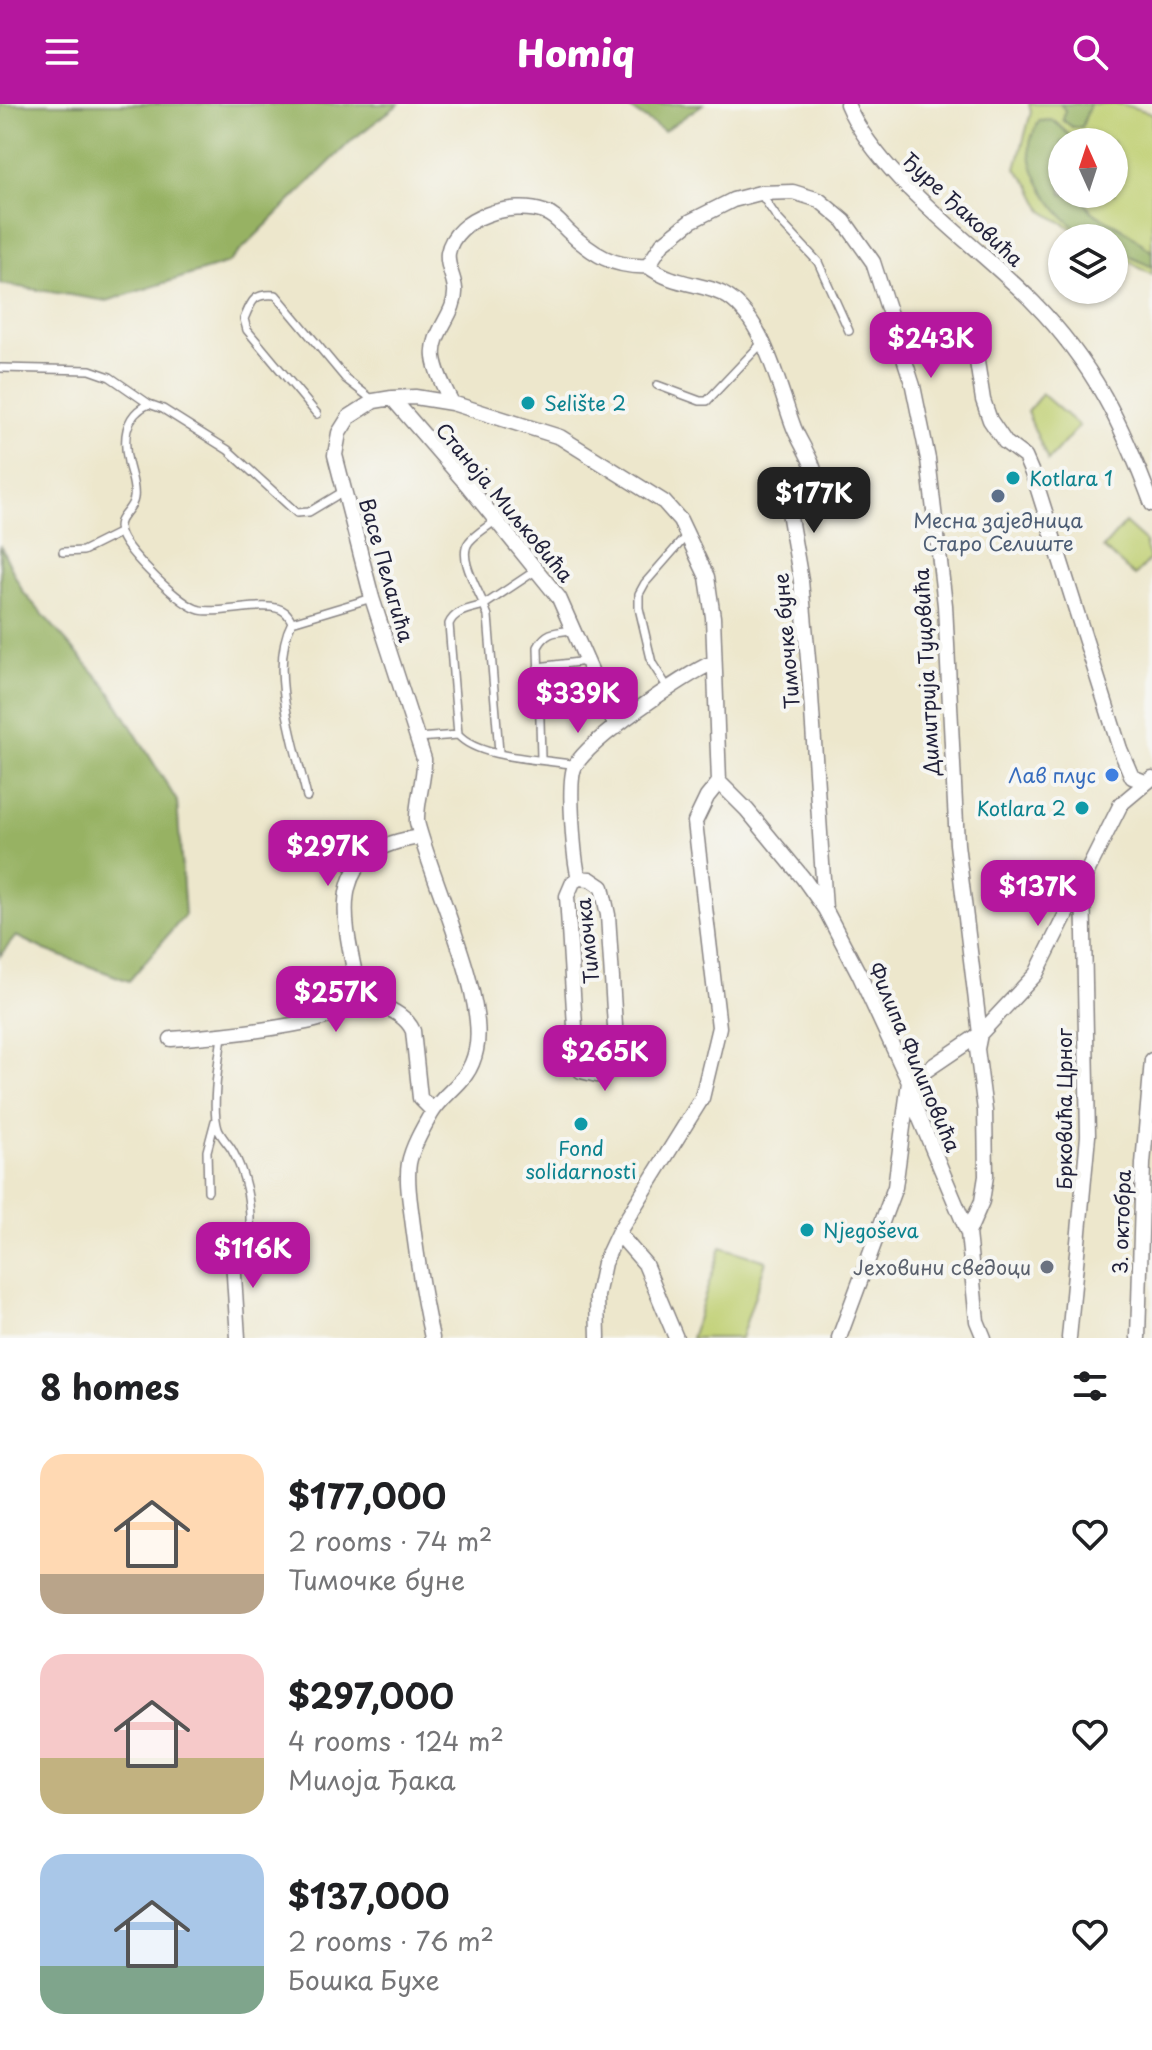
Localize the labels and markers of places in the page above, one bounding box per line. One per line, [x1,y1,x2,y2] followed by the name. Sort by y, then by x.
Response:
[875,312,987,380] pin: $243K
[544,388,626,418] place label: Selište 2
[519,394,537,412] marker: Selište 2
[1029,463,1113,493] place label: Kotlara 1
[758,467,870,535] pin: $177K
[1004,469,1022,487] marker: Kotlara 1
[989,487,1007,505] marker: Месна заједница Старо Селиште
[913,505,1083,558] place label: Месна заједница Старо Селиште
[522,667,634,735] pin: $339K
[1008,760,1096,790] place label: Лав плус
[1103,766,1121,784] marker: Лав плус
[976,793,1066,823] place label: Kotlara 2
[1073,799,1091,817] marker: Kotlara 2
[272,820,384,888] pin: $297K
[982,860,1094,928] pin: $137K
[280,966,392,1034] pin: $257K
[549,1025,661,1093] pin: $265K
[572,1115,590,1133] marker: Fond solidarnosti
[525,1133,637,1186] place label: Fond solidarnosti
[823,1215,920,1245] place label: Njegoševa
[798,1221,816,1239] marker: Njegoševa
[197,1222,309,1290] pin: $116K
[853,1252,1031,1282] place label: Јеховини сведоци
[1038,1258,1056,1276] marker: Јеховини сведоци

